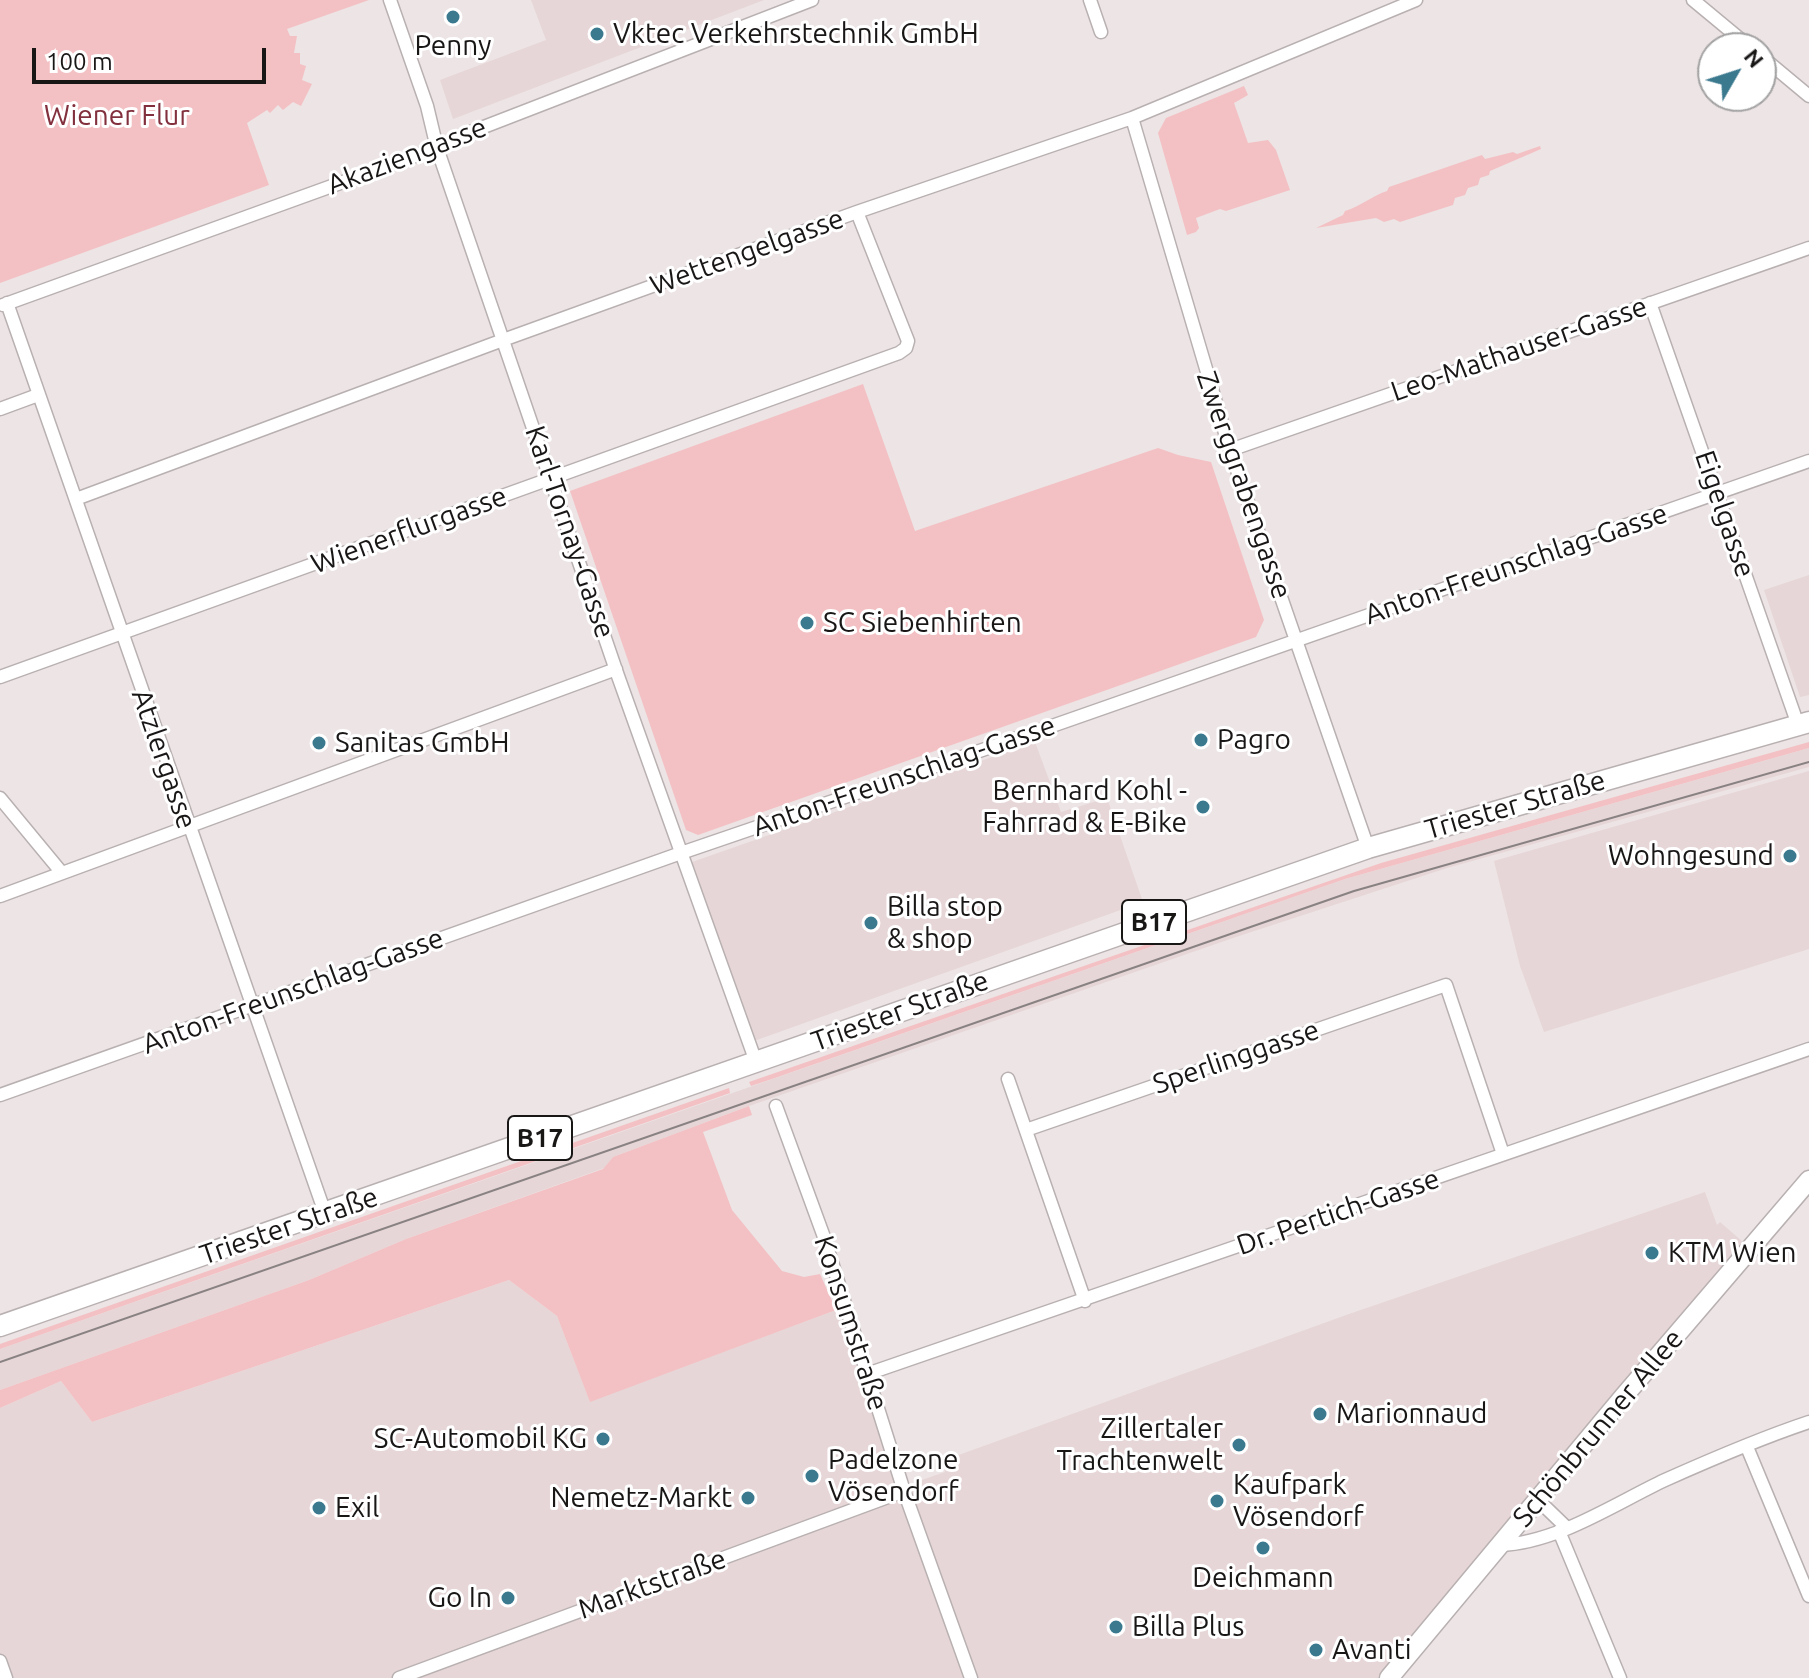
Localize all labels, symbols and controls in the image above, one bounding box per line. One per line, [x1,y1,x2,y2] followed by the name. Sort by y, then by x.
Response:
[444,8,462,26] marker: Penny
[613,17,979,51] place label: Vktec Verkehrstechnik GmbH
[588,25,606,43] marker: Vktec Verkehrstechnik GmbH
[415,29,491,63] place label: Penny
[36,32,270,82] scale bar
[1697,32,1777,112] north arrow
[1740,44,1769,72] text: N
[46,48,113,75] text: 100 m
[44,99,190,133] park label: Wiener Flur
[323,110,491,202] street label: Akaziengasse
[646,201,848,303] street label: Wettengelgasse
[1386,289,1652,409] street label: Leo-Mathauser-Gasse
[1189,367,1299,603] street label: Zwerggrabengasse
[518,421,622,643] street label: Karl-Tornay-Gasse
[1688,446,1762,582] street label: Eigelgasse
[307,479,511,581] street label: Wienerflurgasse
[1360,496,1672,632] street label: Anton-Freunschlag-Gasse
[823,606,1022,640] place label: SC Siebenhirten
[798,614,816,632] marker: SC Siebenhirten
[124,685,204,833] street label: Atzlergasse
[748,708,1060,844] street label: Anton-Freunschlag-Gasse
[1217,723,1291,757] place label: Pagro
[335,726,509,760] place label: Sanitas GmbH
[1192,731,1210,749] marker: Pagro
[310,734,328,752] marker: Sanitas GmbH
[1421,763,1609,847] street label: Triester Straße
[982,774,1187,840] place label: Bernhard Kohl - Fahrrad & E-Bike
[1194,798,1212,816] marker: Bernhard Kohl - Fahrrad & E-Bike
[1608,839,1774,873] place label: Wohngesund
[1781,847,1799,865] marker: Wohngesund
[887,890,1003,956] place label: Billa stop & shop
[1122,900,1186,944] road number: B17
[862,914,880,932] marker: Billa stop & shop
[138,921,448,1061] street label: Anton-Freunschlag-Gasse
[807,963,993,1059] street label: Triester Straße
[1148,1013,1324,1101] street label: Sperlinggasse
[508,1116,572,1160] road number: B17
[1232,1162,1444,1262] street label: Dr. Pertich-Gasse
[196,1180,382,1272] street label: Triester Straße
[807,1231,895,1415] street label: Konsumstraße
[1668,1236,1797,1270] place label: KTM Wien
[1643,1244,1661,1262] marker: KTM Wien
[1506,1322,1690,1534] street label: Schönbrunner Allee
[1336,1397,1487,1431] place label: Marionnaud
[1311,1405,1329,1423] marker: Marionnaud
[1057,1412,1223,1478] place label: Zillertaler Trachtenwelt
[374,1422,587,1456] place label: SC-Automobil KG
[594,1430,612,1448] marker: SC-Automobil KG
[1230,1436,1248,1454] marker: Zillertaler Trachtenwelt
[828,1443,959,1509] place label: Padelzone Vösendorf
[803,1467,821,1485] marker: Padelzone Vösendorf
[1233,1468,1364,1534] place label: Kaufpark Vösendorf
[551,1481,732,1515] place label: Nemetz-Markt
[739,1489,757,1507] marker: Nemetz-Markt
[335,1491,379,1525] place label: Exil
[1208,1492,1226,1510] marker: Kaufpark Vösendorf
[310,1499,328,1517] marker: Exil
[1254,1539,1272,1557] marker: Deichmann
[573,1542,731,1626] street label: Marktstraße
[1192,1561,1334,1595] place label: Deichmann
[427,1581,492,1615] place label: Go In
[499,1589,517,1607] marker: Go In
[1132,1610,1244,1644] place label: Billa Plus
[1107,1618,1125,1636] marker: Billa Plus
[1332,1633,1412,1667] place label: Avanti
[1307,1641,1325,1659] marker: Avanti

